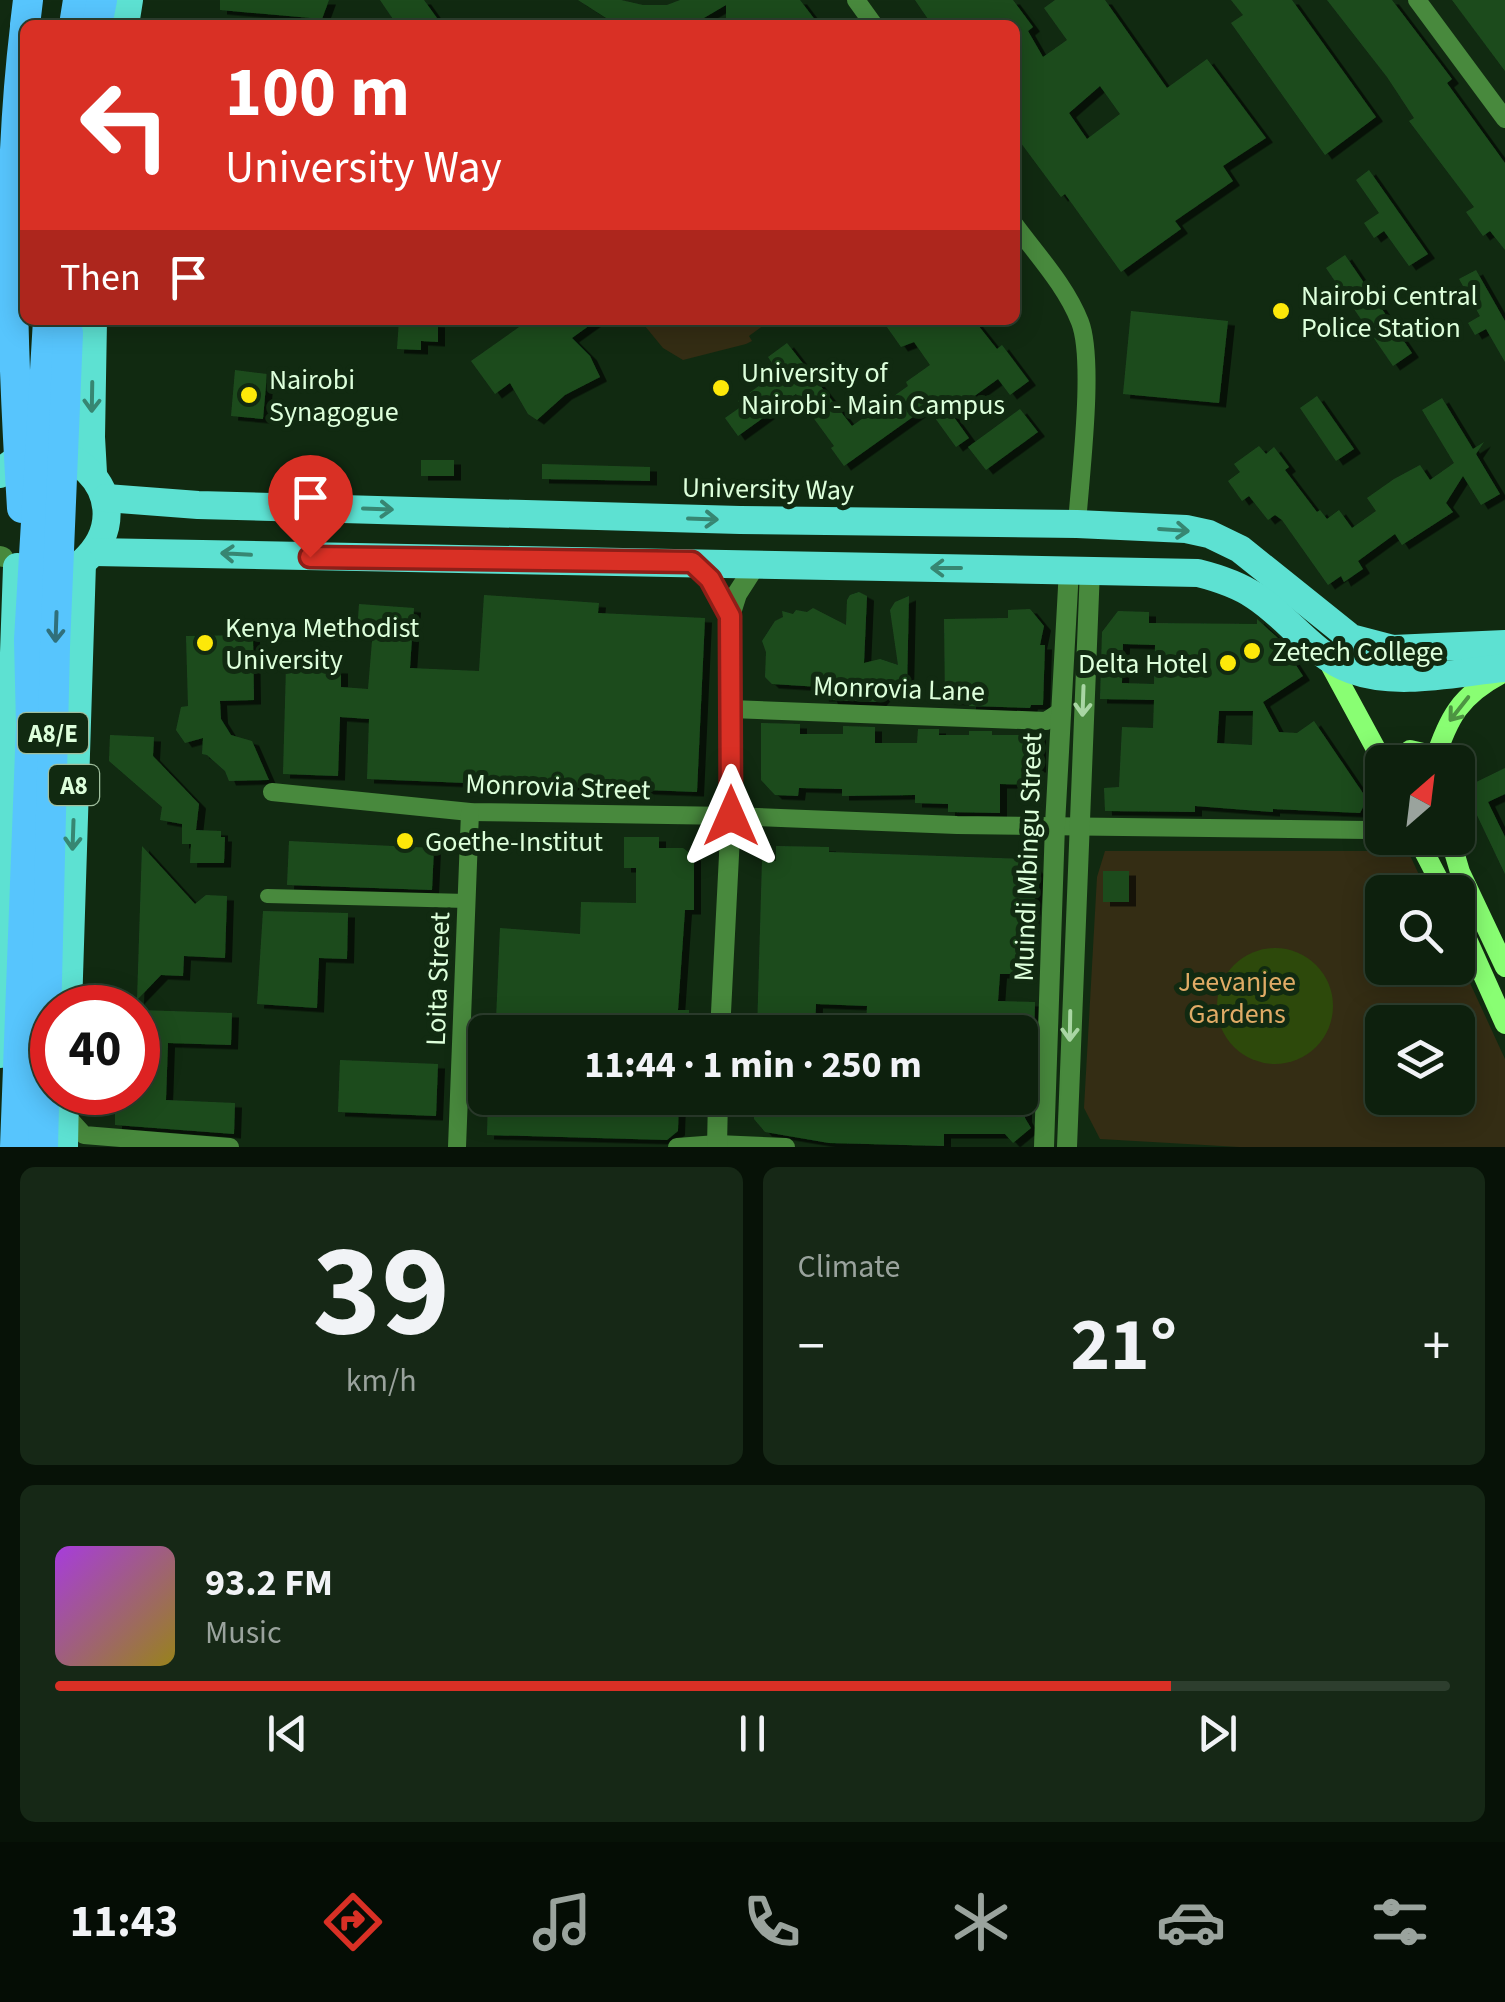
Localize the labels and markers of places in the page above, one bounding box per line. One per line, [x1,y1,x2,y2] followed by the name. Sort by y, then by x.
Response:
[1301,276,1478,348] place label: Nairobi Central Police Station
[1270,300,1292,322] marker: Nairobi Central Police Station
[741,353,1005,425] place label: University of Nairobi - Main Campus
[269,360,399,432] place label: Nairobi Synagogue
[710,377,732,399] marker: University of Nairobi - Main Campus
[238,384,260,406] marker: Nairobi Synagogue
[268,455,353,558] pin
[225,608,420,680] place label: Kenya Methodist University
[194,632,216,654] marker: Kenya Methodist University
[1272,632,1443,672] place label: Zetech College
[1241,640,1263,662] marker: Zetech College
[1078,644,1208,684] place label: Delta Hotel
[1217,652,1239,674] marker: Delta Hotel
[425,822,604,862] place label: Goethe-Institut
[394,830,416,852] marker: Goethe-Institut

